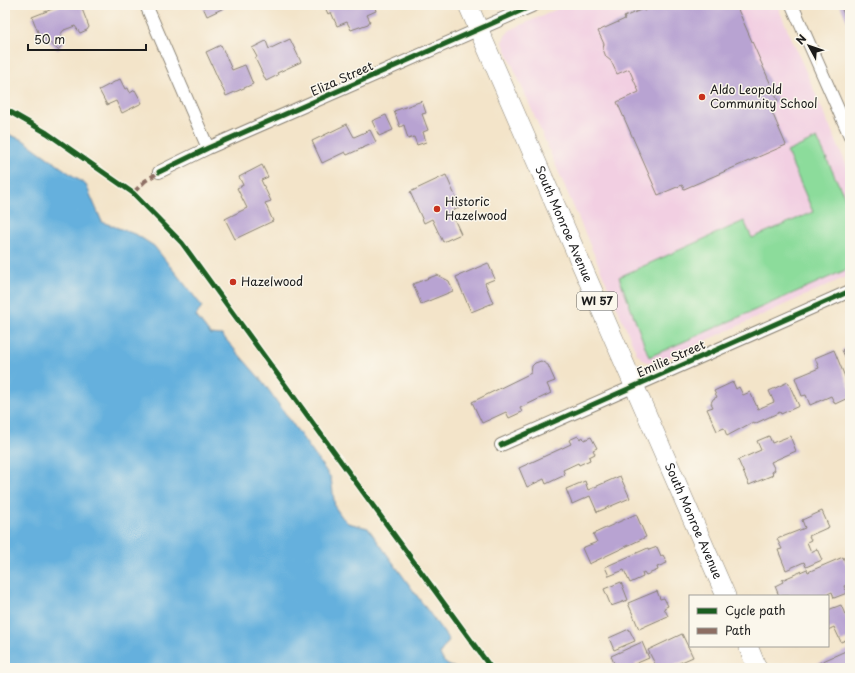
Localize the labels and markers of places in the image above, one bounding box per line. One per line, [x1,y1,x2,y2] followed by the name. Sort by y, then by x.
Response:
[710,80,818,112] place label: Aldo Leopold Community School
[697,92,707,102] marker: Aldo Leopold Community School
[445,192,507,224] place label: Historic Hazelwood
[432,204,442,214] marker: Historic Hazelwood
[241,272,303,290] place label: Hazelwood
[228,277,238,287] marker: Hazelwood

